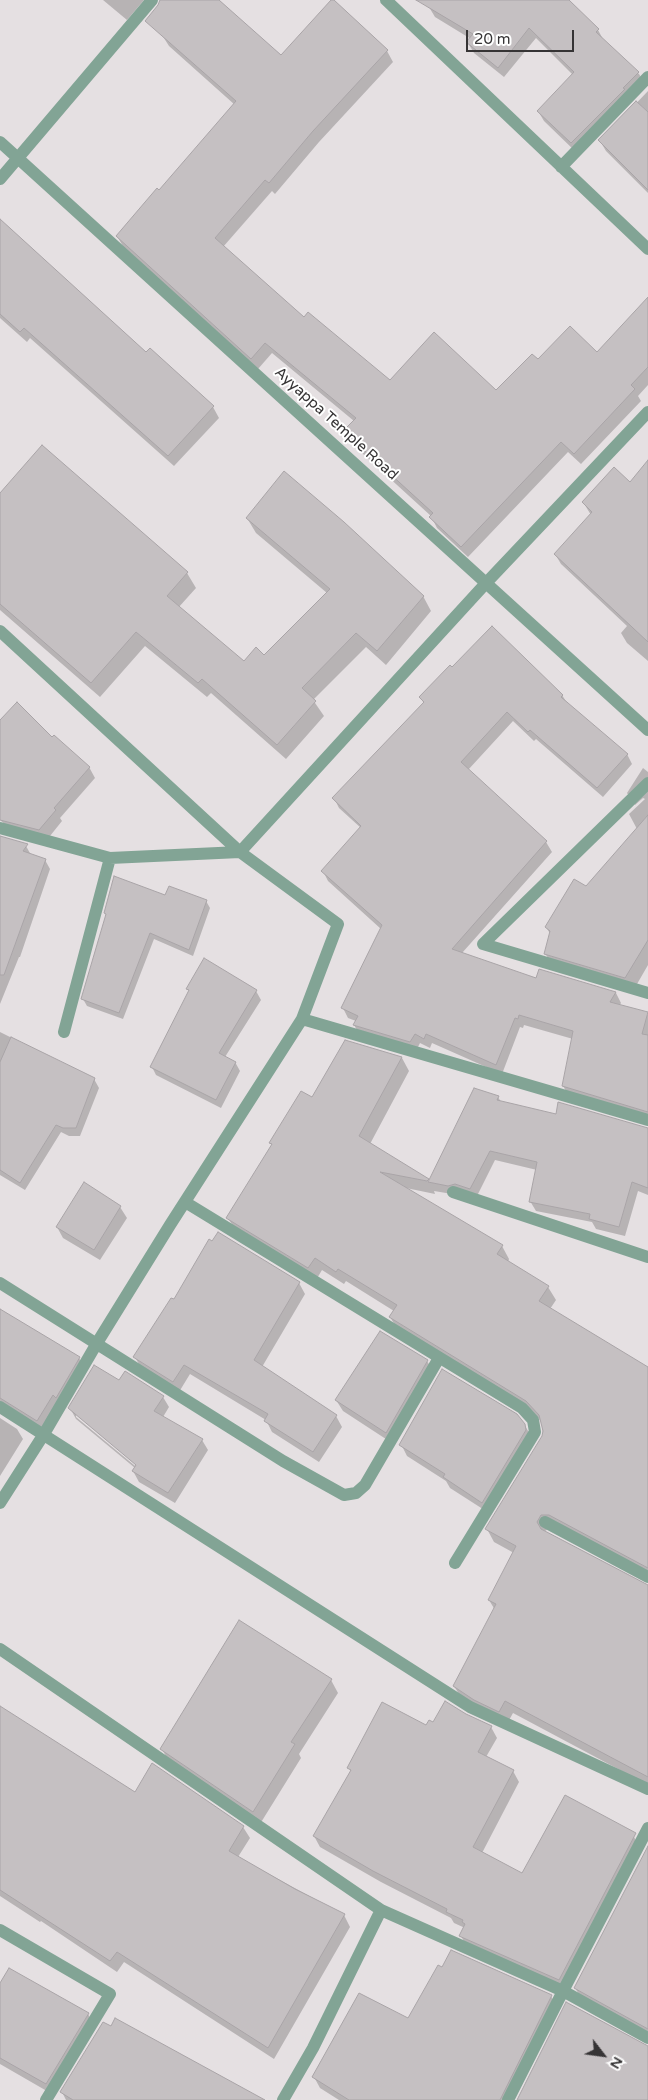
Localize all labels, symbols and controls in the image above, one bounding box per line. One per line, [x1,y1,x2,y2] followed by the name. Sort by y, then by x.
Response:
[468,20,576,52] scale bar
[474,30,511,48] text: 20 m
[270,364,402,484] street label: Ayyappa Temple Road
[578,2030,628,2080] north arrow
[606,2054,627,2072] text: N

